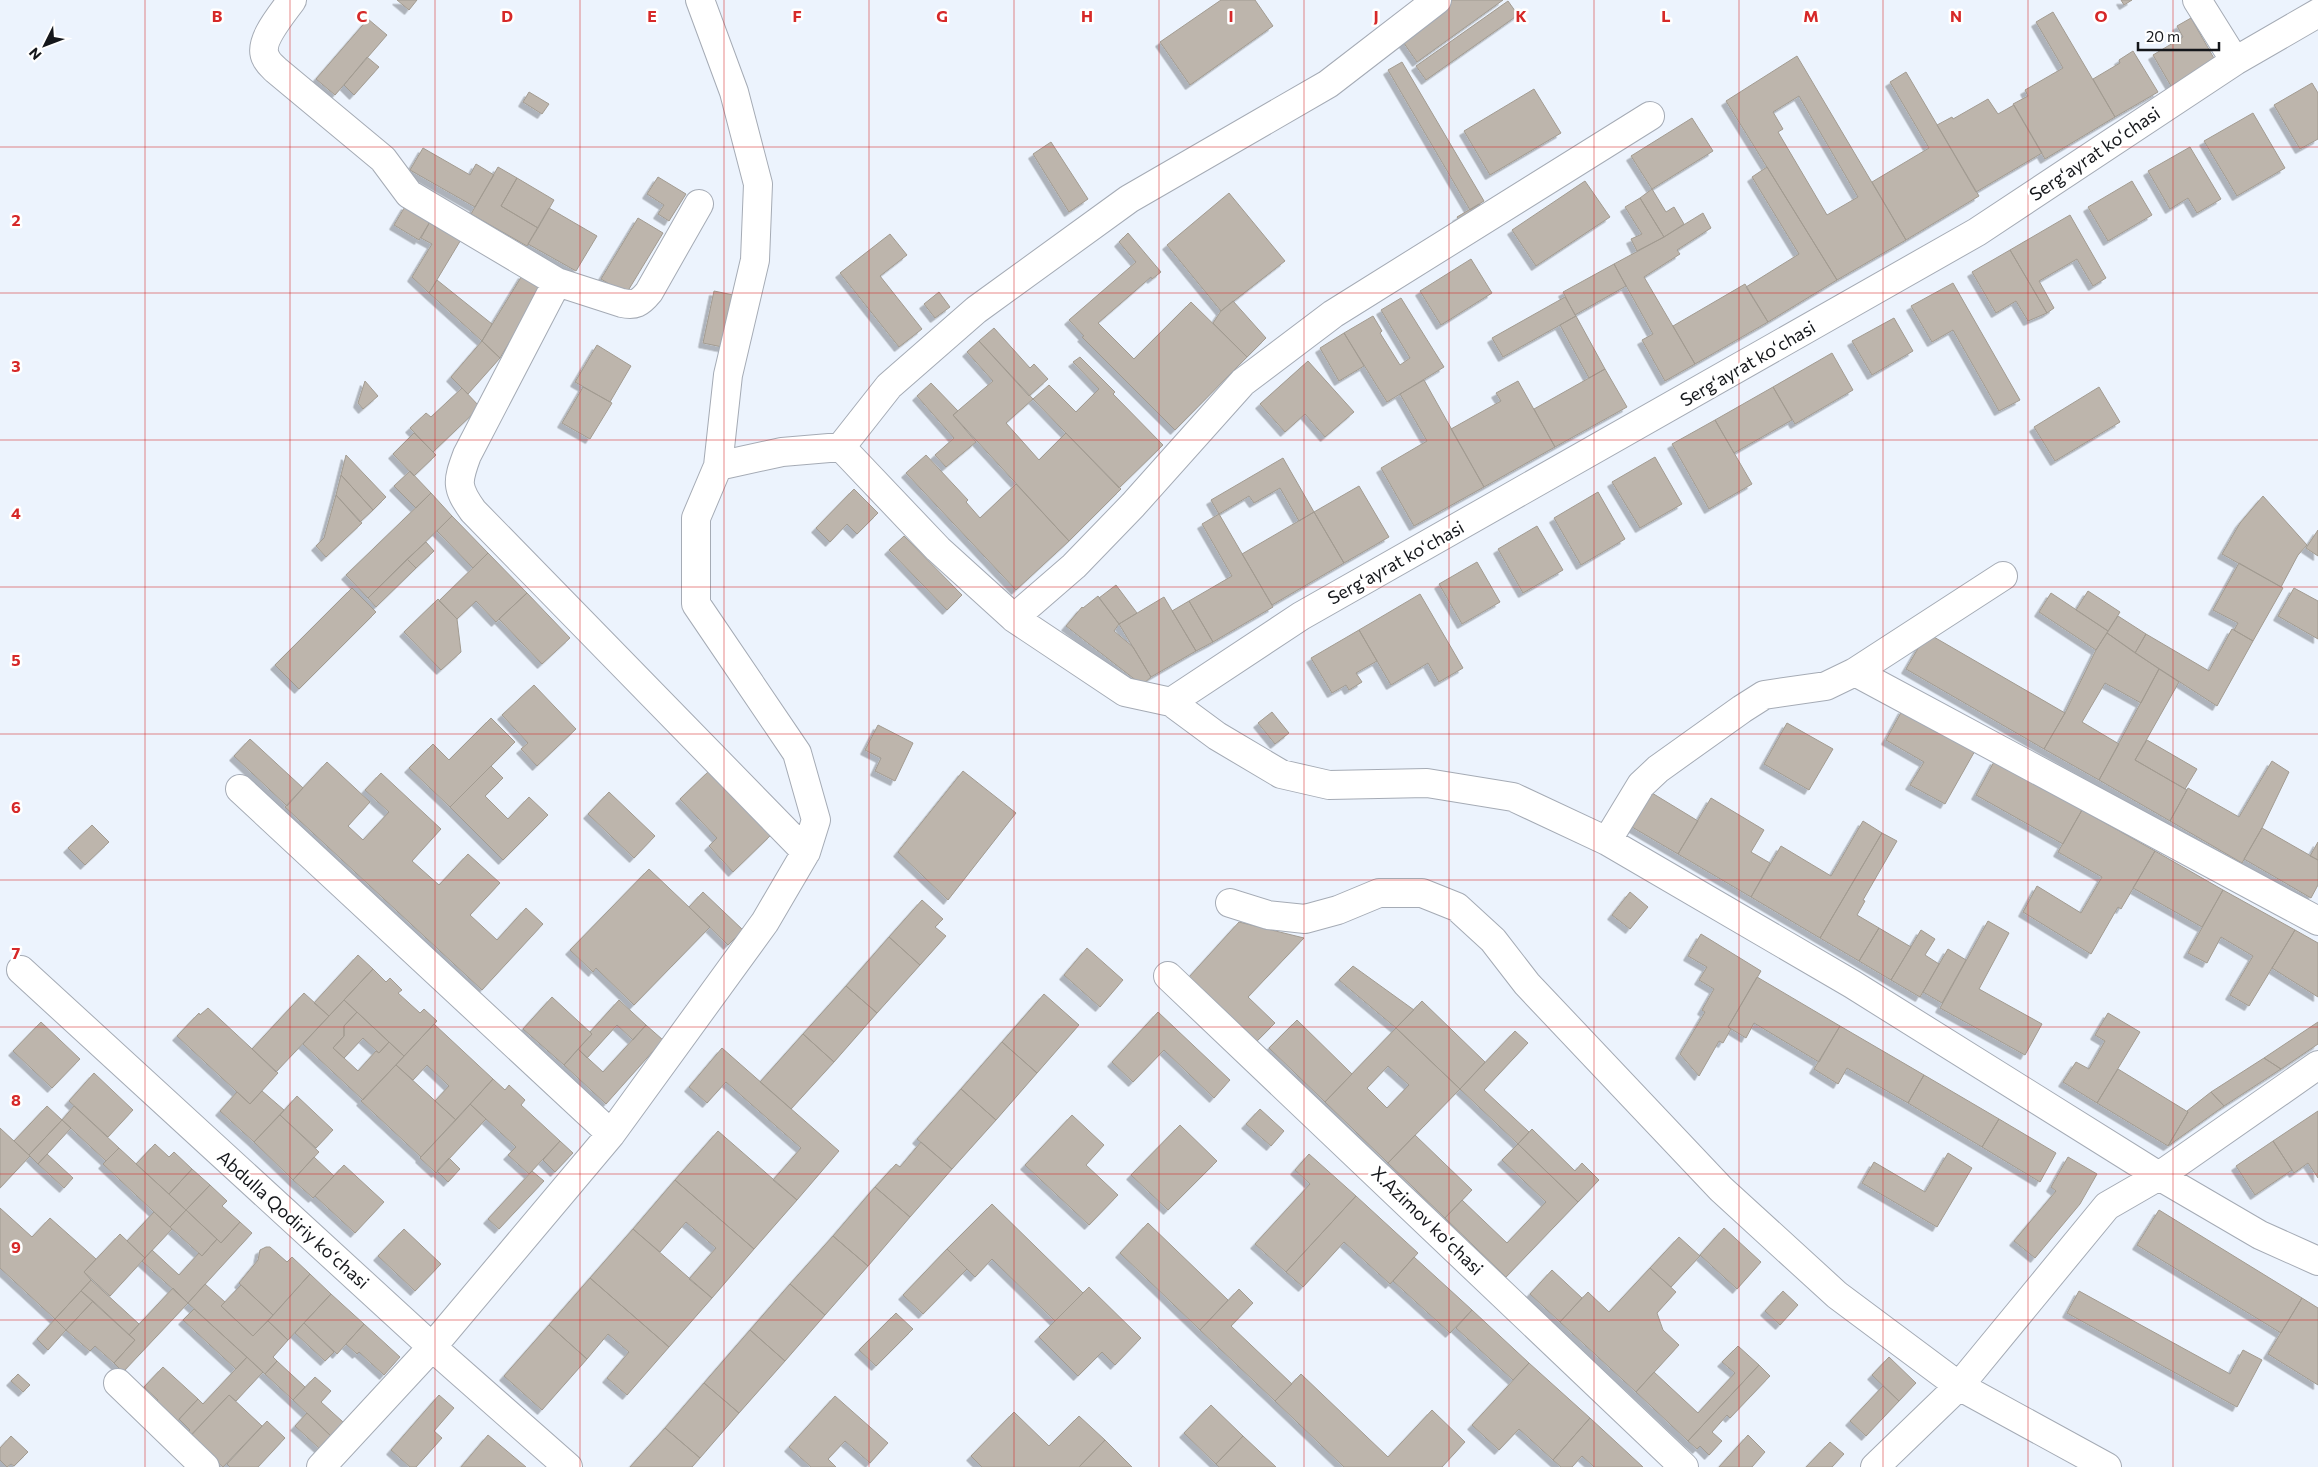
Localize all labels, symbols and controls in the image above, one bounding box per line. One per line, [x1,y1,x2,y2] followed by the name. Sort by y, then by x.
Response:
[212,6,223,25] text: B
[357,6,368,25] text: C
[501,6,513,25] text: D
[647,6,657,25] text: E
[792,6,802,25] text: F
[936,6,948,25] text: G
[1081,6,1093,25] text: H
[1228,6,1234,25] text: I
[1373,6,1379,25] text: J
[1515,6,1527,25] text: K
[1661,6,1671,25] text: L
[1803,6,1819,25] text: M
[1950,6,1962,25] text: N
[2094,6,2108,25] text: O
[20,20,70,70] north arrow
[2138,20,2219,52] scale bar
[2146,27,2180,45] text: 20 m
[25,44,45,64] text: N
[2025,101,2164,205] street label: Sergʻayrat koʻchasi
[11,210,21,229] text: 2
[1676,315,1819,411] street label: Sergʻayrat koʻchasi
[11,356,21,375] text: 3
[11,503,21,522] text: 4
[1323,516,1468,609] street label: Sergʻayrat koʻchasi
[11,650,21,669] text: 5
[11,797,21,816] text: 6
[12,943,21,962] text: 7
[11,1090,21,1109] text: 8
[213,1145,374,1293] street label: Abdulla Qodiriy koʻchasi
[1367,1161,1488,1279] street label: X.Azimov koʻchasi
[11,1237,21,1256] text: 9

